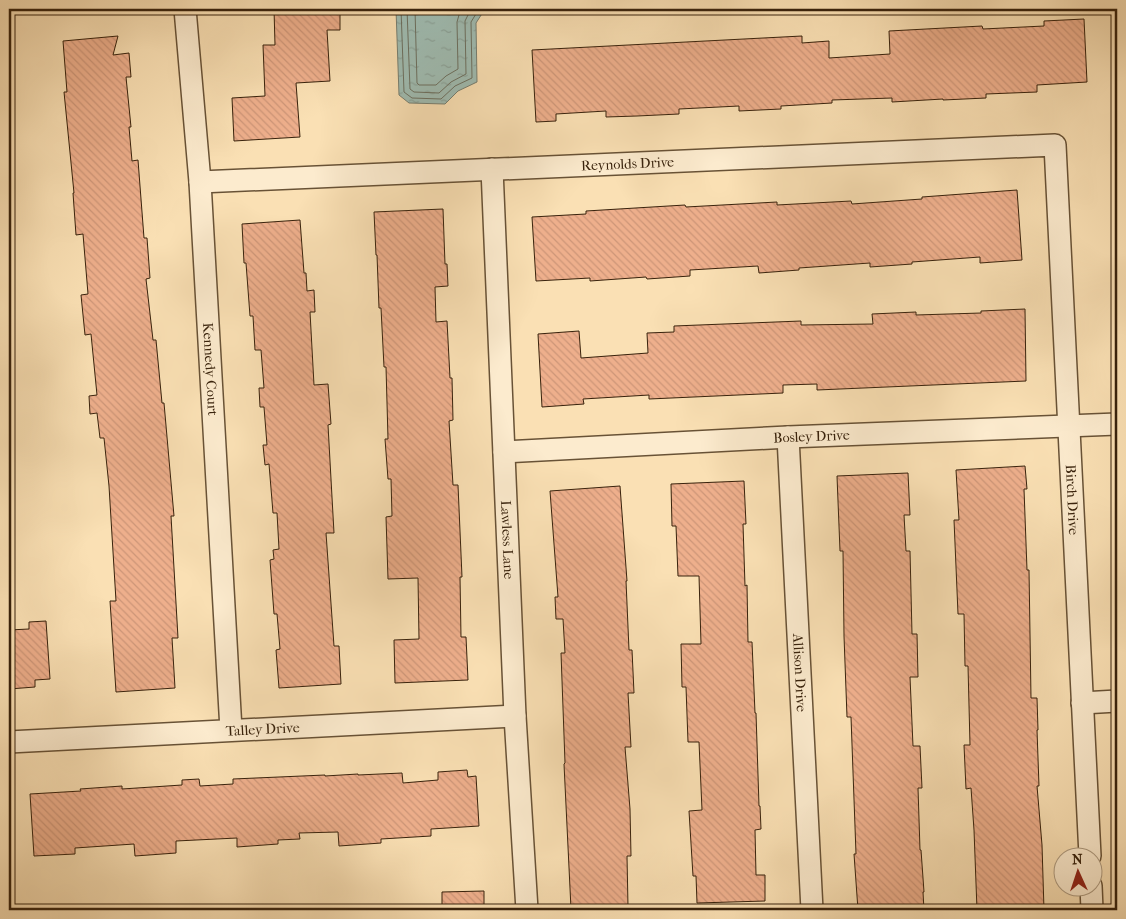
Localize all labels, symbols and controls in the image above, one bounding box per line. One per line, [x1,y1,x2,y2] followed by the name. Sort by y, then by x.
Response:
[581,153,675,174] street label: Reynolds Drive
[199,322,222,416] street label: Kennedy Court
[773,426,850,446] street label: Bosley Drive
[1062,464,1083,535] street label: Birch Drive
[497,500,518,580] street label: Lawless Lane
[789,632,810,712] street label: Allison Drive
[225,719,300,739] street label: Talley Drive
[1054,846,1104,896] north arrow
[1072,851,1083,868] text: N

